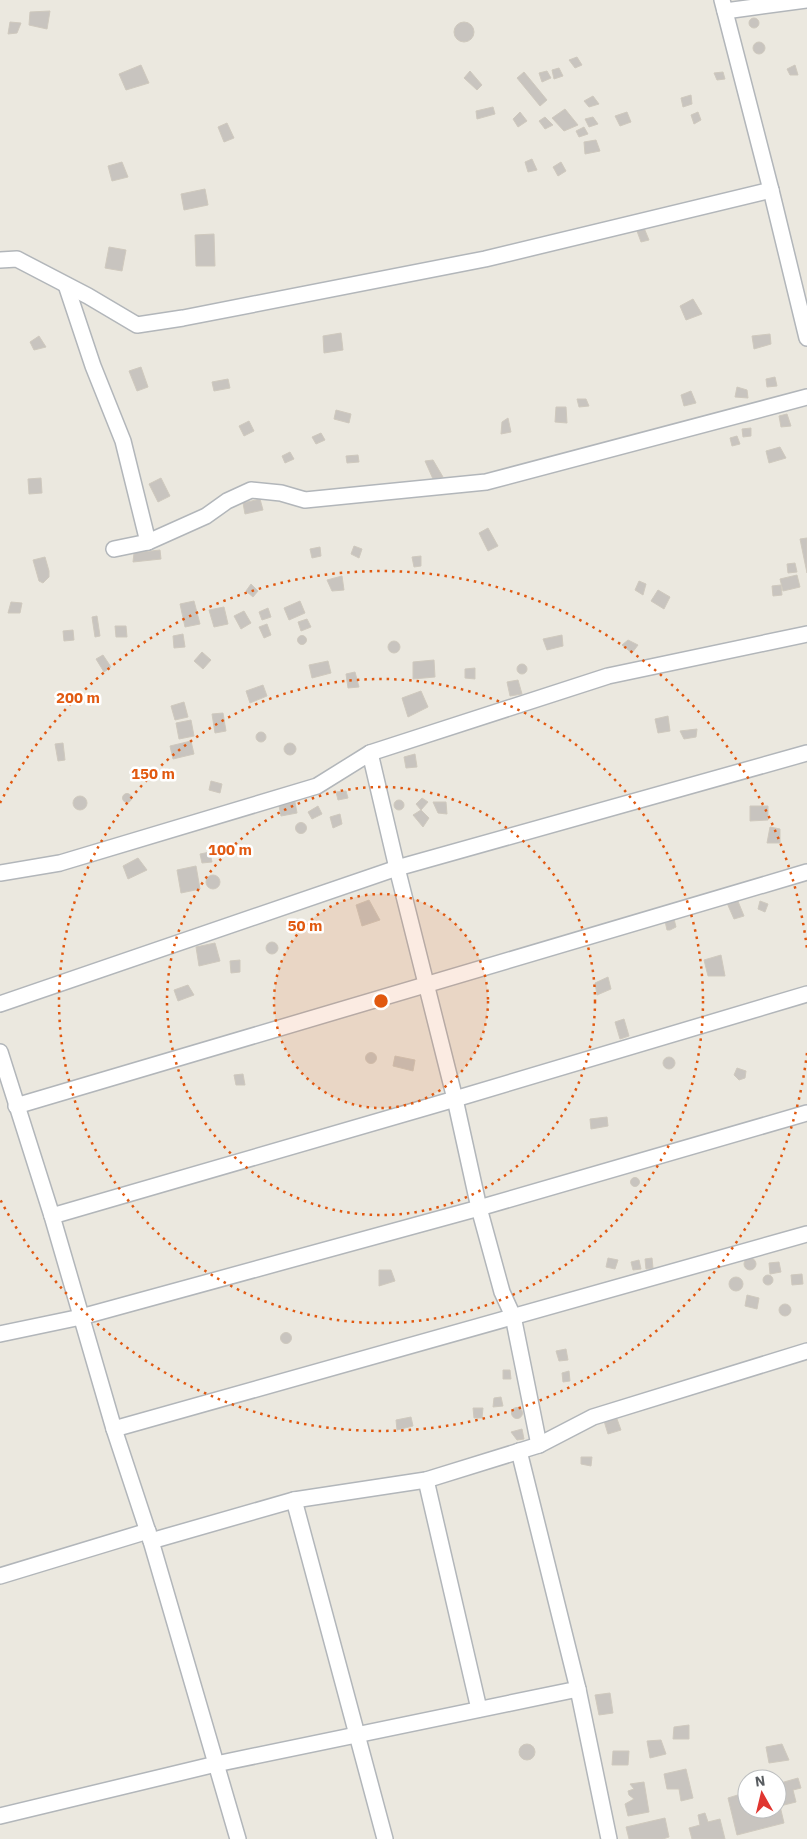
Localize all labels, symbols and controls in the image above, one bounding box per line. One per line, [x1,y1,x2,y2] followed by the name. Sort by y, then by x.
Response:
[56,688,100,707] text: 200 m
[131,764,175,783] text: 150 m
[208,840,252,859] text: 100 m
[288,916,322,935] text: 50 m
[372,992,390,1010] centre of rings
[737,1769,787,1819] north arrow
[754,1772,766,1791] text: N

